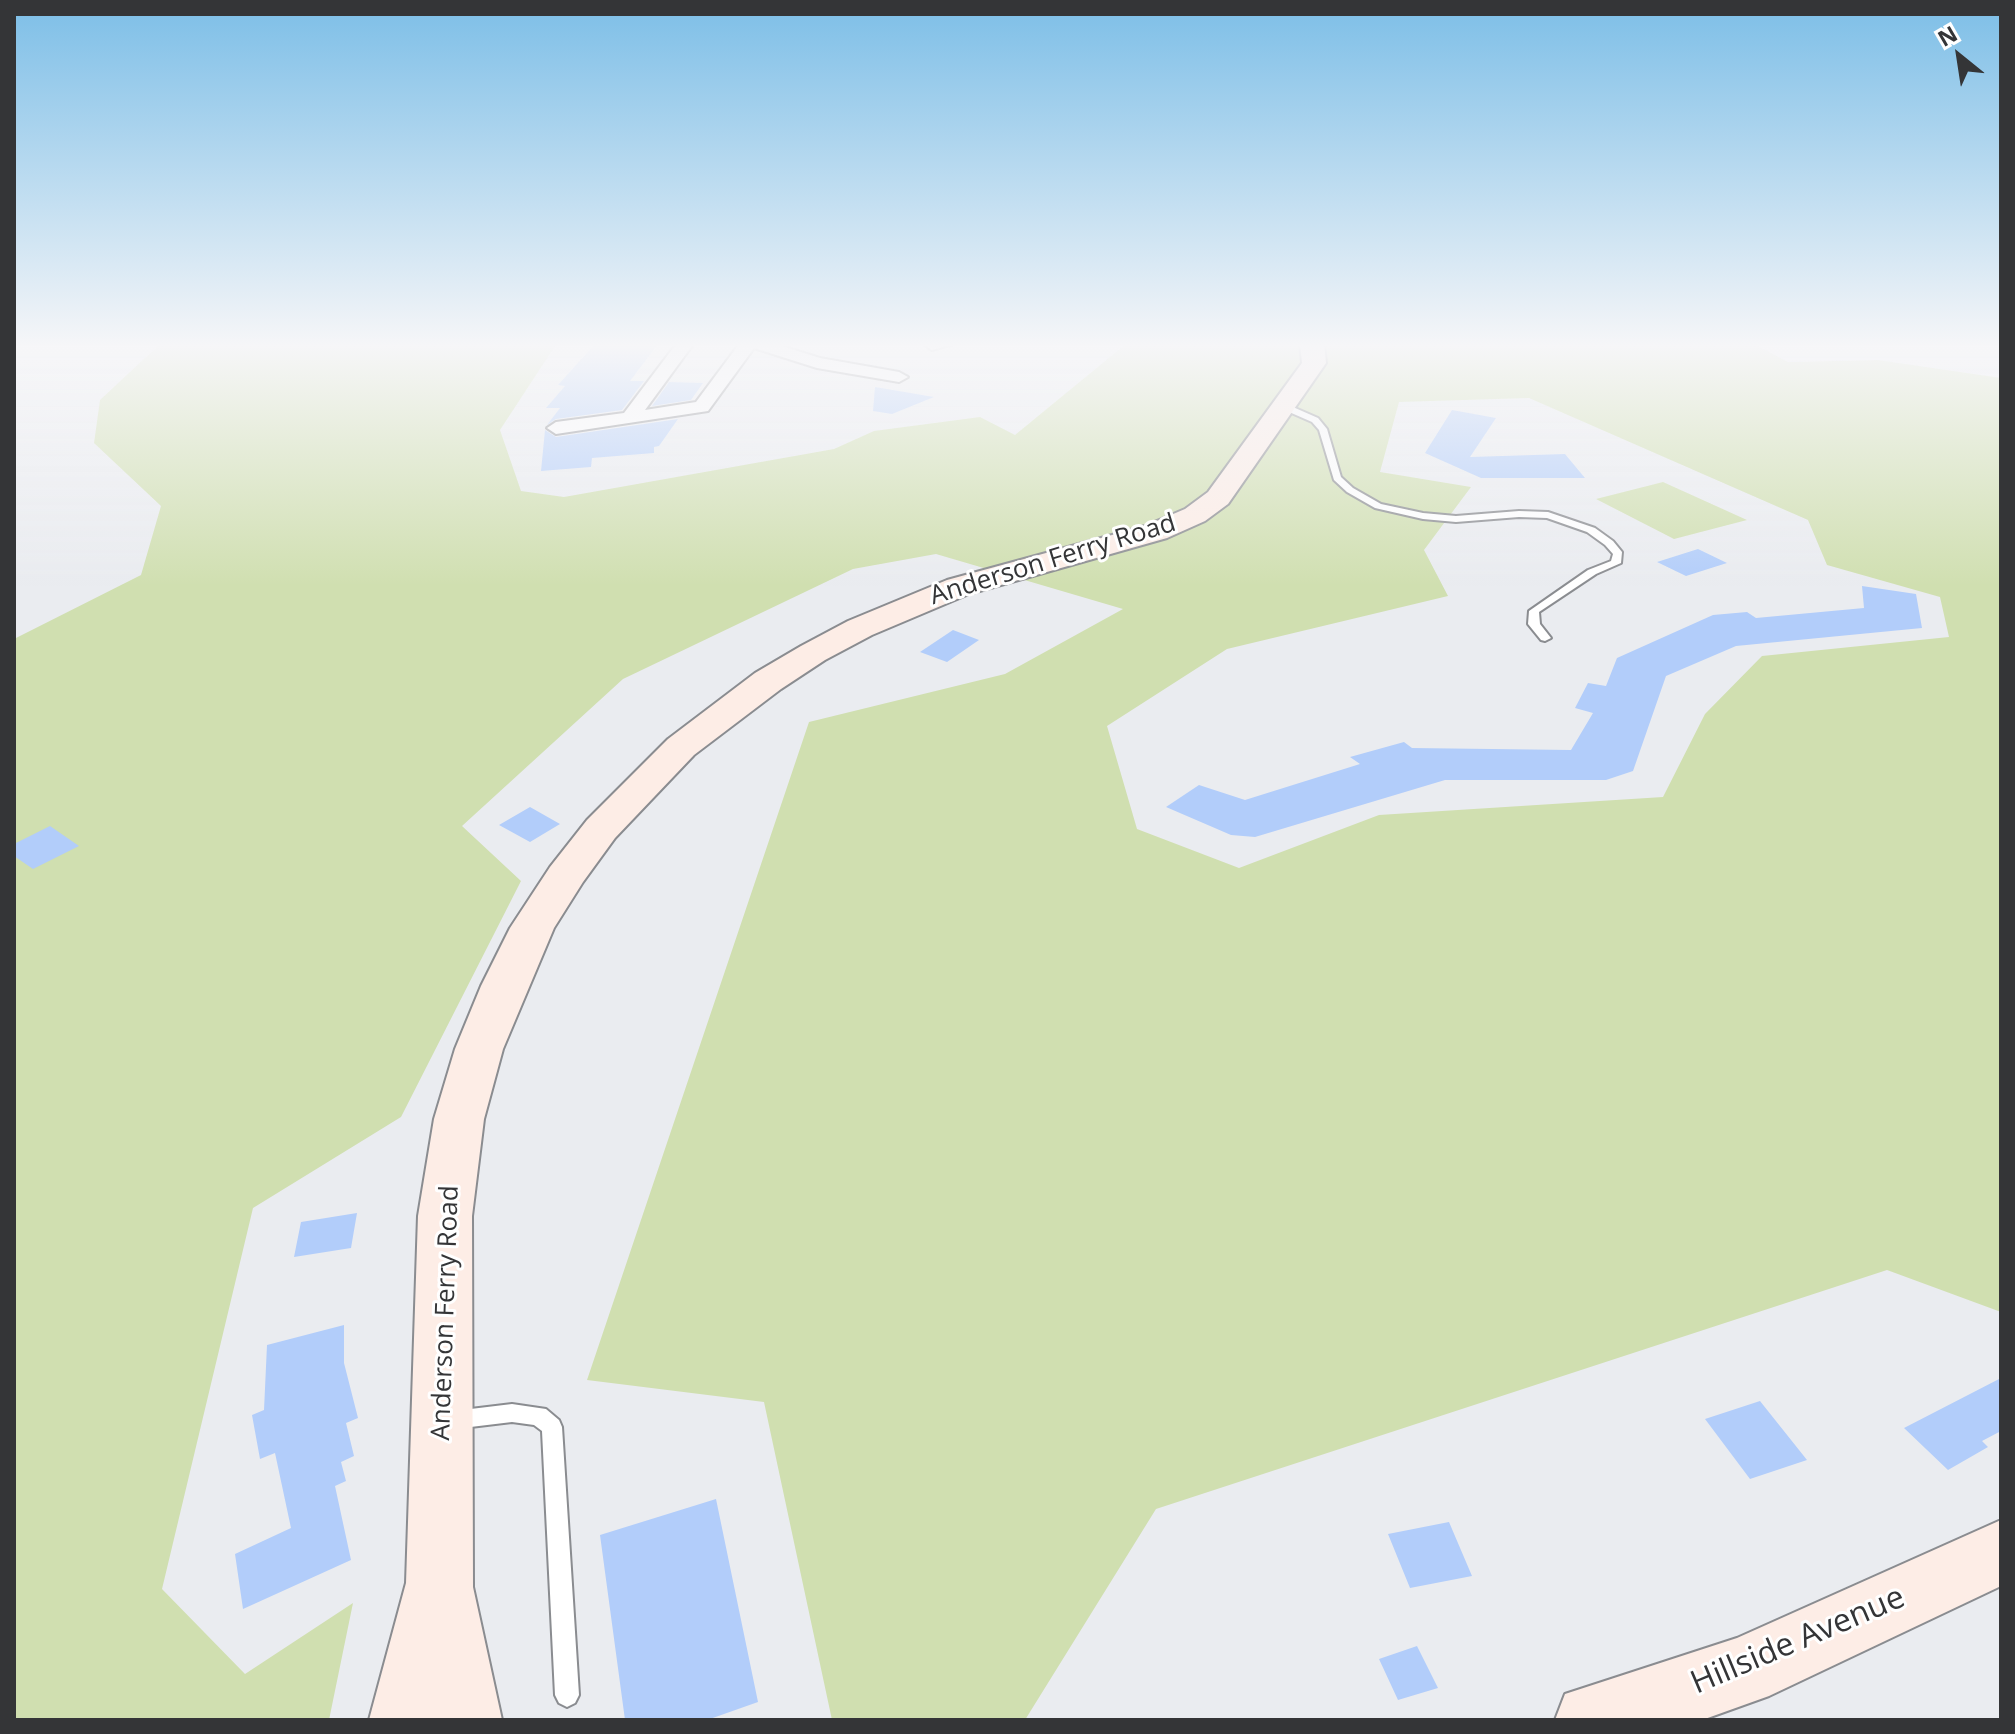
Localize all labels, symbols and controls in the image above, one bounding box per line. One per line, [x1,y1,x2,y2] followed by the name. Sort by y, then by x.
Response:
[1919,16,1999,96] north arrow
[1932,18,1962,53] text: N
[926,508,1180,612] street label: Anderson Ferry Road
[426,1185,466,1441] street label: Anderson Ferry Road
[1685,1579,1911,1703] street label: Hillside Avenue

